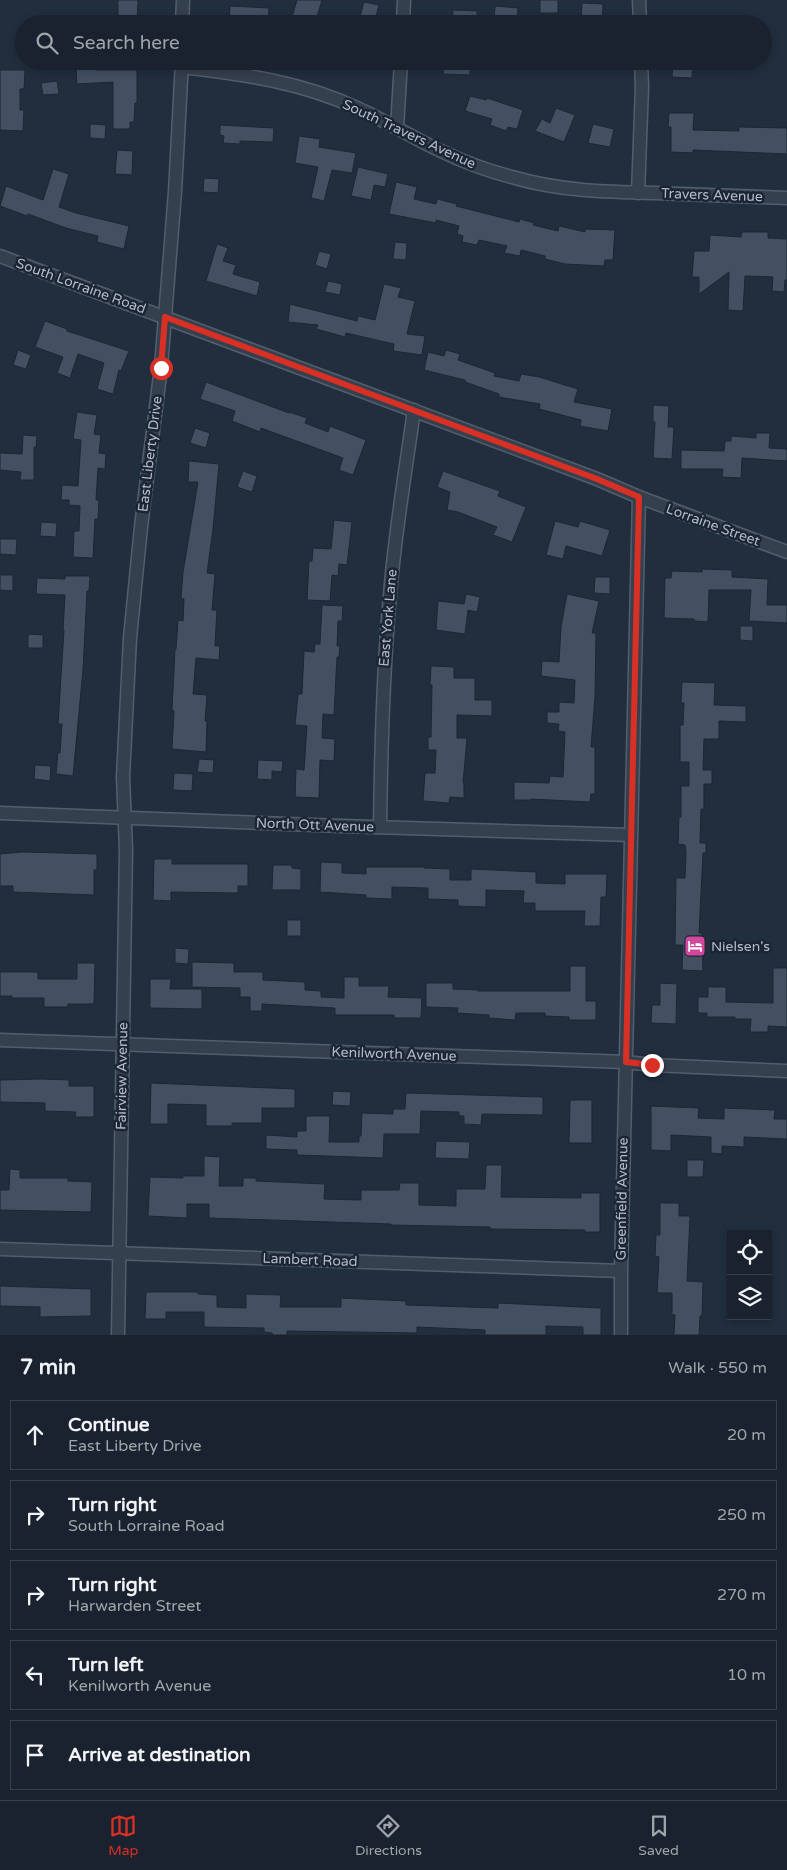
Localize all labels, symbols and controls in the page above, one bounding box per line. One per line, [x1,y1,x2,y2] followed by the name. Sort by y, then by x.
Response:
[15,15,772,70] search box
[33,29,61,57] icon: search
[73,32,180,54] text: Search here
[340,96,478,172] street label: South Travers Avenue
[661,185,763,205] street label: Travers Avenue
[14,255,148,317] street label: South Lorraine Road
[150,357,173,380] route start
[134,395,166,513] street label: East Liberty Drive
[664,500,763,550] street label: Lorraine Street
[375,568,401,667] street label: East York Lane
[256,814,374,836] street label: North Ott Avenue
[683,934,707,958] hotel icon: Nielsen's
[711,938,770,955] place label: Nielsen's
[113,1022,131,1130] street label: Fairview Avenue
[331,1043,457,1065] street label: Kenilworth Avenue
[641,1054,664,1077] route end
[612,1137,632,1261] street label: Greenfield Avenue
[727,1230,772,1320] map controls
[727,1230,772,1275] button: locate
[262,1250,358,1270] street label: Lambert Road
[727,1275,772,1320] button: layers
[20,1355,76,1380] text: 7 min
[668,1358,767,1378] text: Walk · 550 m
[68,1414,150,1436] text: Continue
[21,1421,49,1449] icon: ahead
[727,1425,766,1445] text: 20 m
[68,1436,202,1456] text: East Liberty Drive
[68,1494,156,1516] text: Turn right
[21,1501,49,1529] icon: right
[717,1505,766,1525] text: 250 m
[68,1516,225,1536] text: South Lorraine Road
[68,1574,156,1596] text: Turn right
[21,1581,49,1609] icon: right
[717,1585,766,1605] text: 270 m
[68,1596,201,1616] text: Harwarden Street
[68,1654,144,1676] text: Turn left
[21,1661,49,1689] icon: left
[727,1665,766,1685] text: 10 m
[68,1676,211,1696] text: Kenilworth Avenue
[21,1741,49,1769] icon: arrive
[68,1744,251,1766] text: Arrive at destination
[108,1812,138,1859] tab: Map
[355,1812,422,1859] tab: Directions
[638,1812,679,1859] tab: Saved

